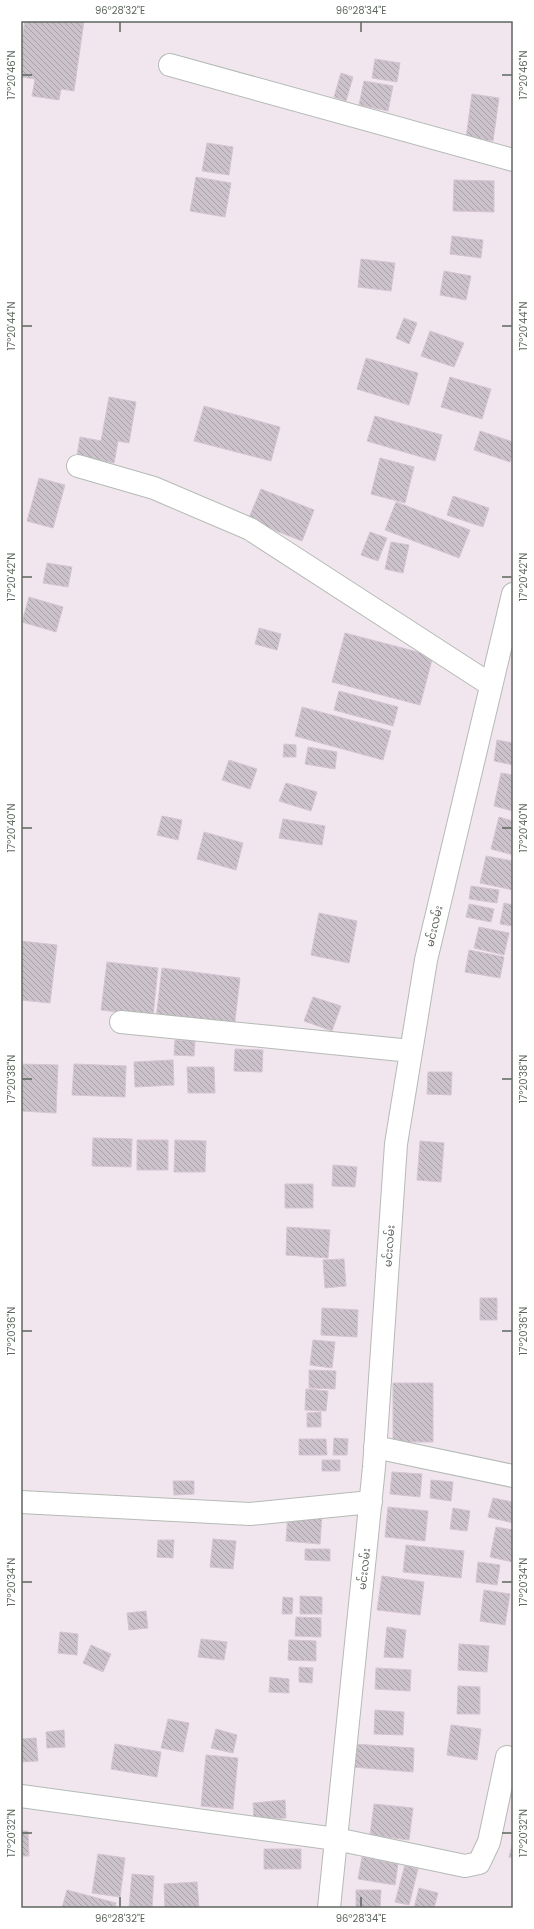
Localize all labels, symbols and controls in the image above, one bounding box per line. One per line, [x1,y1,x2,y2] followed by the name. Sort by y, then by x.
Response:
[95,3,145,18] text: 96°28'32"E
[336,3,386,18] text: 96°28'34"E
[4,51,19,99] text: 17°20'46"N
[516,51,531,99] text: 17°20'46"N
[4,302,19,350] text: 17°20'44"N
[516,302,531,350] text: 17°20'44"N
[4,553,19,601] text: 17°20'42"N
[516,553,531,601] text: 17°20'42"N
[4,804,19,852] text: 17°20'40"N
[516,804,531,852] text: 17°20'40"N
[421,904,447,948] street label: မင်းလမ်း
[4,1055,19,1103] text: 17°20'38"N
[516,1055,531,1103] text: 17°20'38"N
[380,1224,398,1268] street label: မင်းလမ်း
[4,1307,19,1355] text: 17°20'36"N
[516,1307,531,1355] text: 17°20'36"N
[354,1547,374,1591] street label: မင်းလမ်း
[4,1558,19,1606] text: 17°20'34"N
[516,1558,531,1606] text: 17°20'34"N
[4,1809,19,1857] text: 17°20'32"N
[516,1809,531,1857] text: 17°20'32"N
[95,1911,145,1926] text: 96°28'32"E
[336,1911,386,1926] text: 96°28'34"E

